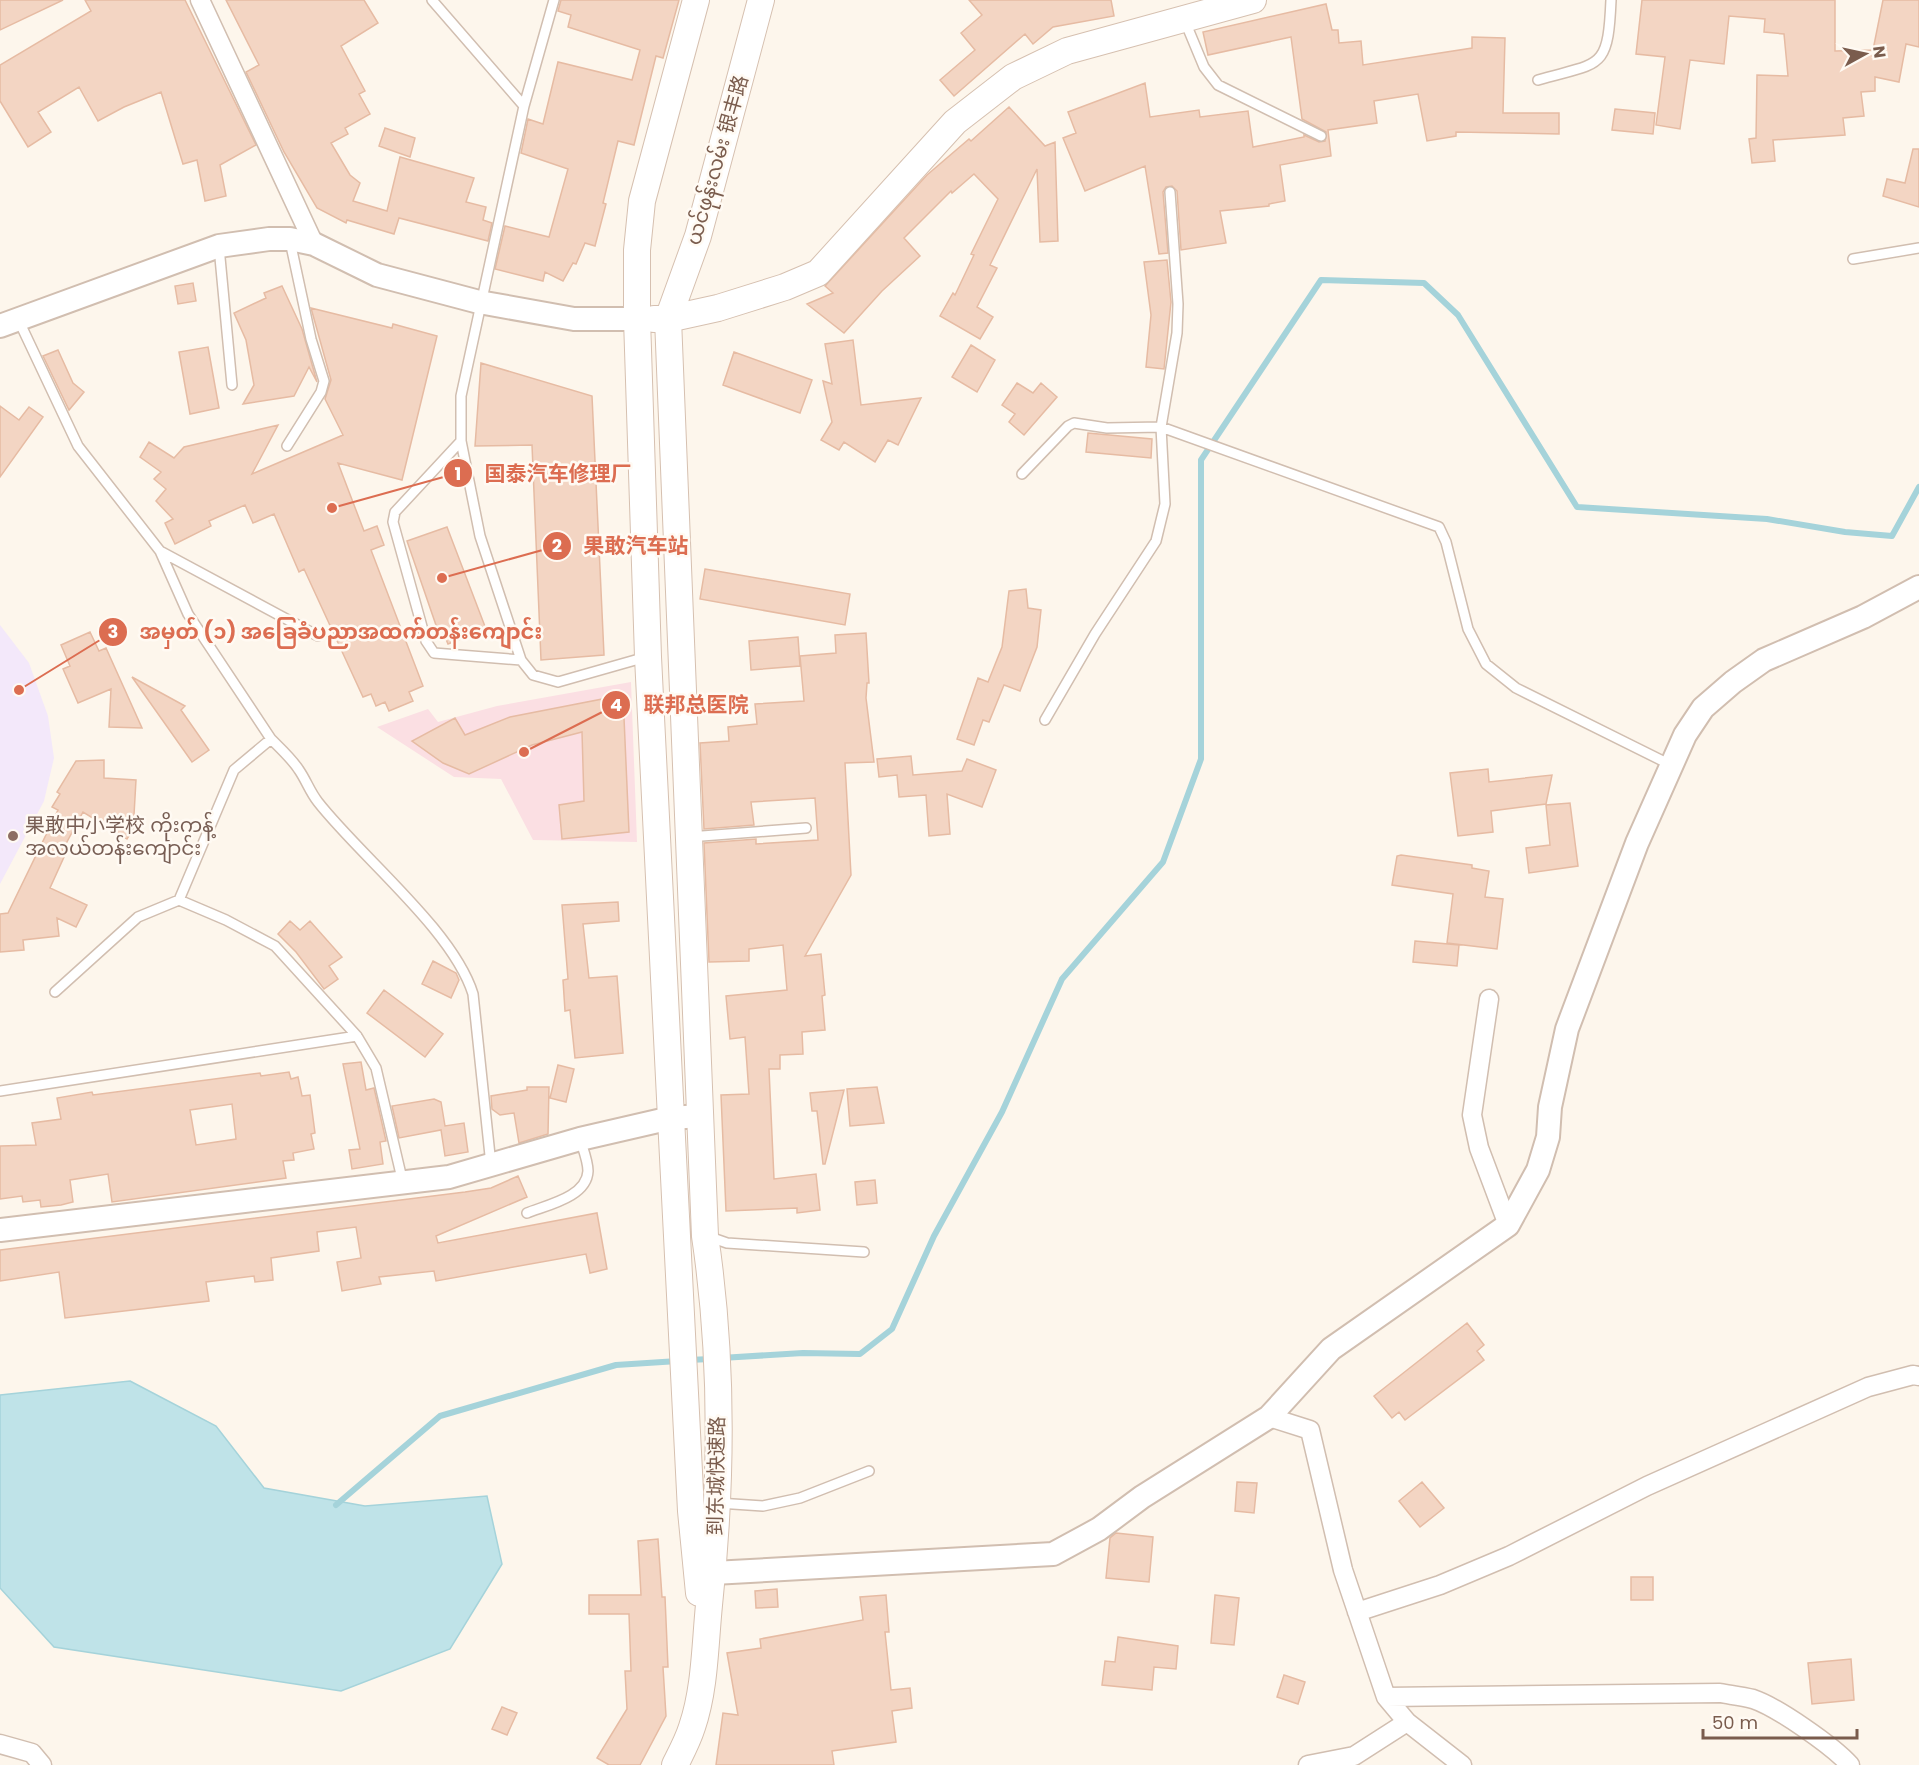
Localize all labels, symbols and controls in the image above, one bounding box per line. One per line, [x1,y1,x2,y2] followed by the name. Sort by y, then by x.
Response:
[1835,24,1895,84] north arrow
[1867,44,1892,60] text: N
[679,72,758,249] street label: ယင်ဖုန်းလမ်း 银丰路
[443,454,644,493] callout: 国泰汽车修理厂
[485,459,632,488] text: 国泰汽车修理厂
[455,461,461,486] text: 1
[542,527,701,566] callout: 果敢汽车站
[584,531,689,560] text: 果敢汽车站
[552,533,562,558] text: 2
[98,612,554,651] callout: အမှတ် (၁) အခြေခံပညာအထက်တန်းကျောင်း
[140,616,542,650] text: အမှတ် (၁) အခြေခံပညာအထက်တန်းကျောင်း
[108,619,118,644] text: 3
[601,685,760,724] callout: 联邦总医院
[644,690,749,719] text: 联邦总医院
[610,692,622,717] text: 4
[25,811,216,864] place label: 果敢中小学校 ကိုးကန့် အလယ်တန်းကျောင်း
[6,829,20,843] marker: 果敢中小学校 ကိုးကန့် အလယ်တန်းကျောင်း
[701,1416,731,1536] street label: 到东城快速路
[1703,1702,1858,1740] scale bar
[1712,1710,1758,1735] text: 50 m

